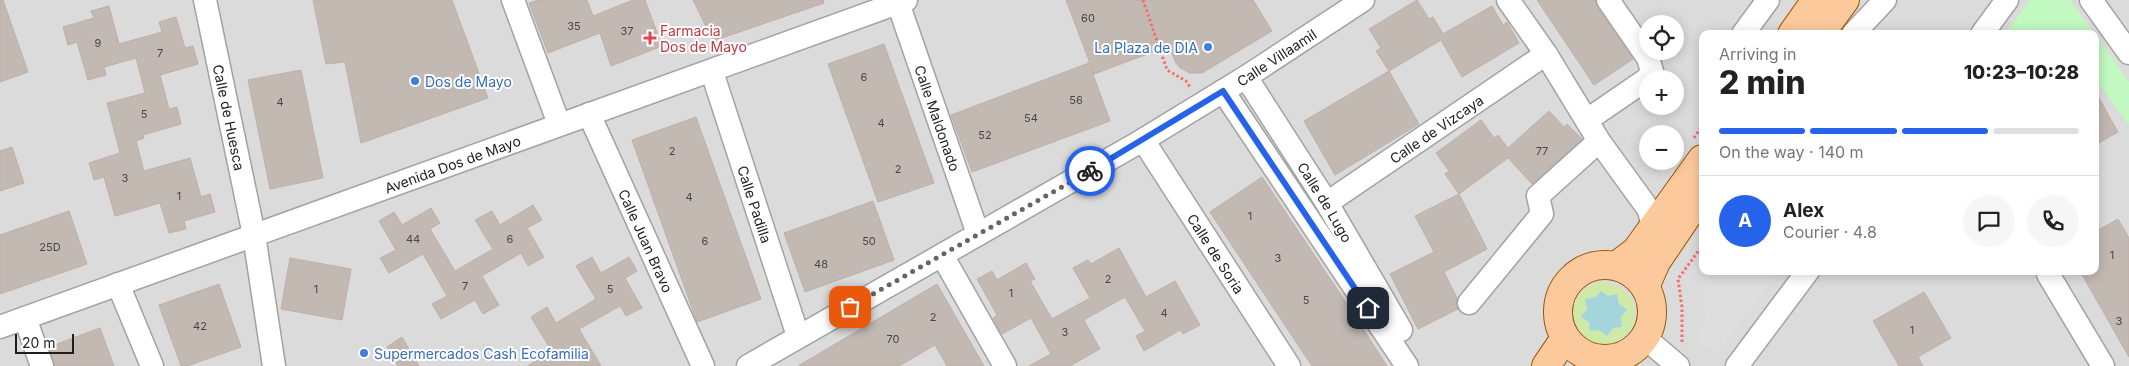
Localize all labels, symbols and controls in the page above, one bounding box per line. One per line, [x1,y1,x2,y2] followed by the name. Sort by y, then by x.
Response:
[1081,11,1095,25] house number: 60
[1639,15,1684,170] map controls
[1639,15,1684,60] button: locate
[567,19,581,33] house number: 35
[660,22,747,55] place label: Farmacia Dos de Mayo
[620,24,634,38] house number: 37
[1233,25,1319,89] street label: Calle Villaamil
[644,32,656,44] marker: Farmacia Dos de Mayo
[95,36,102,50] house number: 9
[1094,39,1198,56] place label: La Plaza de DIA
[1202,41,1214,53] marker: La Plaza de DIA
[1719,44,1796,64] text: Arriving in
[157,46,163,60] house number: 7
[1964,61,2079,84] text: 10:23–10:28
[210,63,249,172] street label: Calle de Huesca
[912,63,964,173] street label: Calle Maldonado
[1719,63,1805,102] text: 2 min
[861,70,868,84] house number: 6
[1639,70,1684,115] button: +
[425,73,512,90] place label: Dos de Mayo
[409,75,421,87] marker: Dos de Mayo
[1386,91,1486,167] street label: Calle de Vizcaya
[1069,93,1083,107] house number: 56
[276,95,284,109] house number: 4
[141,107,148,121] house number: 5
[1024,111,1038,125] house number: 54
[877,116,885,130] house number: 4
[1639,125,1684,170] button: −
[978,128,992,142] house number: 52
[382,131,523,196] street label: Avenida Dos de Mayo
[1719,142,1864,162] text: On the way · 140 m
[669,144,675,158] house number: 2
[1536,144,1548,158] house number: 77
[1065,146,1115,196] courier
[1076,157,1104,185] icon: bike
[1294,159,1356,245] street label: Calle de Lugo
[895,162,901,176] house number: 2
[735,163,776,245] street label: Calle Padilla
[122,171,129,185] house number: 3
[616,186,677,295] street label: Calle Juan Bravo
[177,189,181,203] house number: 1
[685,190,693,204] house number: 4
[1963,195,2015,247] button: chat
[2027,195,2079,247] button: phone
[1783,199,1824,222] text: Alex
[1248,209,1252,223] house number: 1
[1738,209,1752,232] text: A
[1184,210,1248,297] street label: Calle de Soria
[1783,222,1877,242] text: Courier · 4.8
[406,232,420,246] house number: 44
[507,232,514,246] house number: 6
[702,234,709,248] house number: 6
[862,234,876,248] house number: 50
[39,240,61,254] house number: 25D
[2110,248,2114,262] house number: 1
[1275,251,1282,265] house number: 3
[814,257,828,271] house number: 48
[1105,272,1111,286] house number: 2
[462,279,468,293] house number: 7
[314,282,318,296] house number: 1
[607,282,614,296] house number: 5
[829,286,871,328] pin
[1009,286,1013,300] house number: 1
[1347,287,1389,329] pin
[836,293,864,321] icon: bag
[1303,293,1310,307] house number: 5
[1354,294,1382,322] icon: home
[1160,306,1168,320] house number: 4
[930,310,936,324] house number: 2
[2116,314,2123,328] house number: 3
[193,319,207,333] house number: 42
[1910,323,1914,337] house number: 1
[1062,325,1069,339] house number: 3
[15,331,74,354] scale bar
[887,332,900,346] house number: 70
[22,334,56,351] text: 20 m
[374,345,589,362] place label: Supermercados Cash Ecofamilia
[358,347,370,359] marker: Supermercados Cash Ecofamilia

